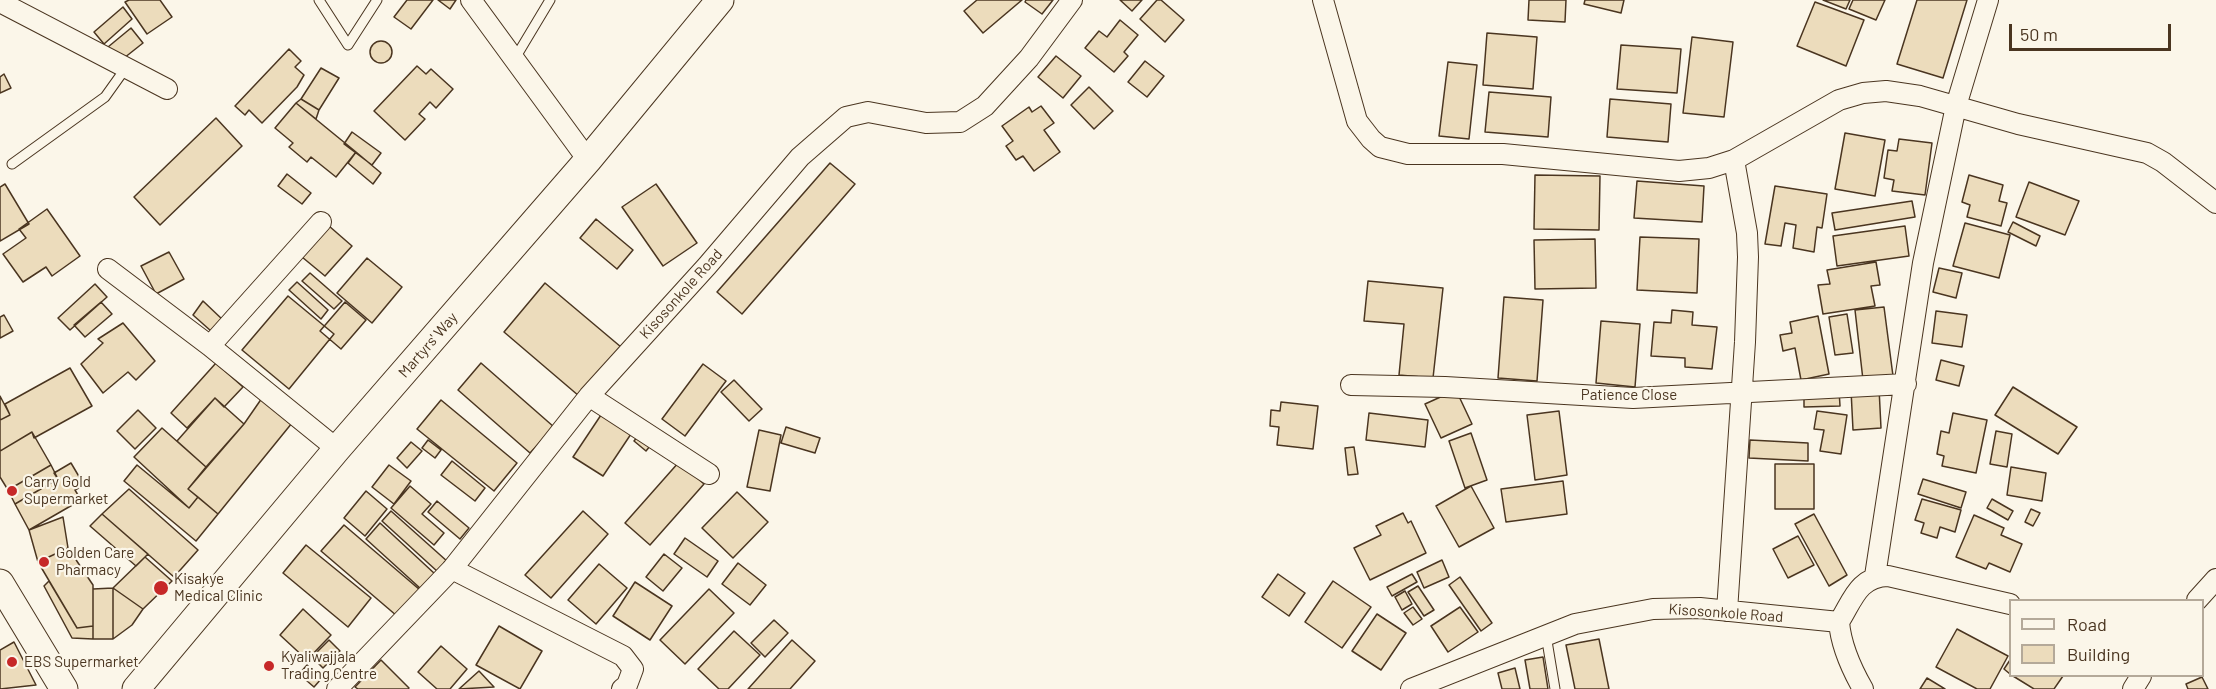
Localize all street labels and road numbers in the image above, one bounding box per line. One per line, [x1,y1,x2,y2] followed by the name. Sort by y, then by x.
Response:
[636,245,726,343] street label: Kisosonkole Road
[395,309,461,381] street label: Martyrs' Way
[1581,386,1677,404] street label: Patience Close
[1668,600,1784,626] street label: Kisosonkole Road

